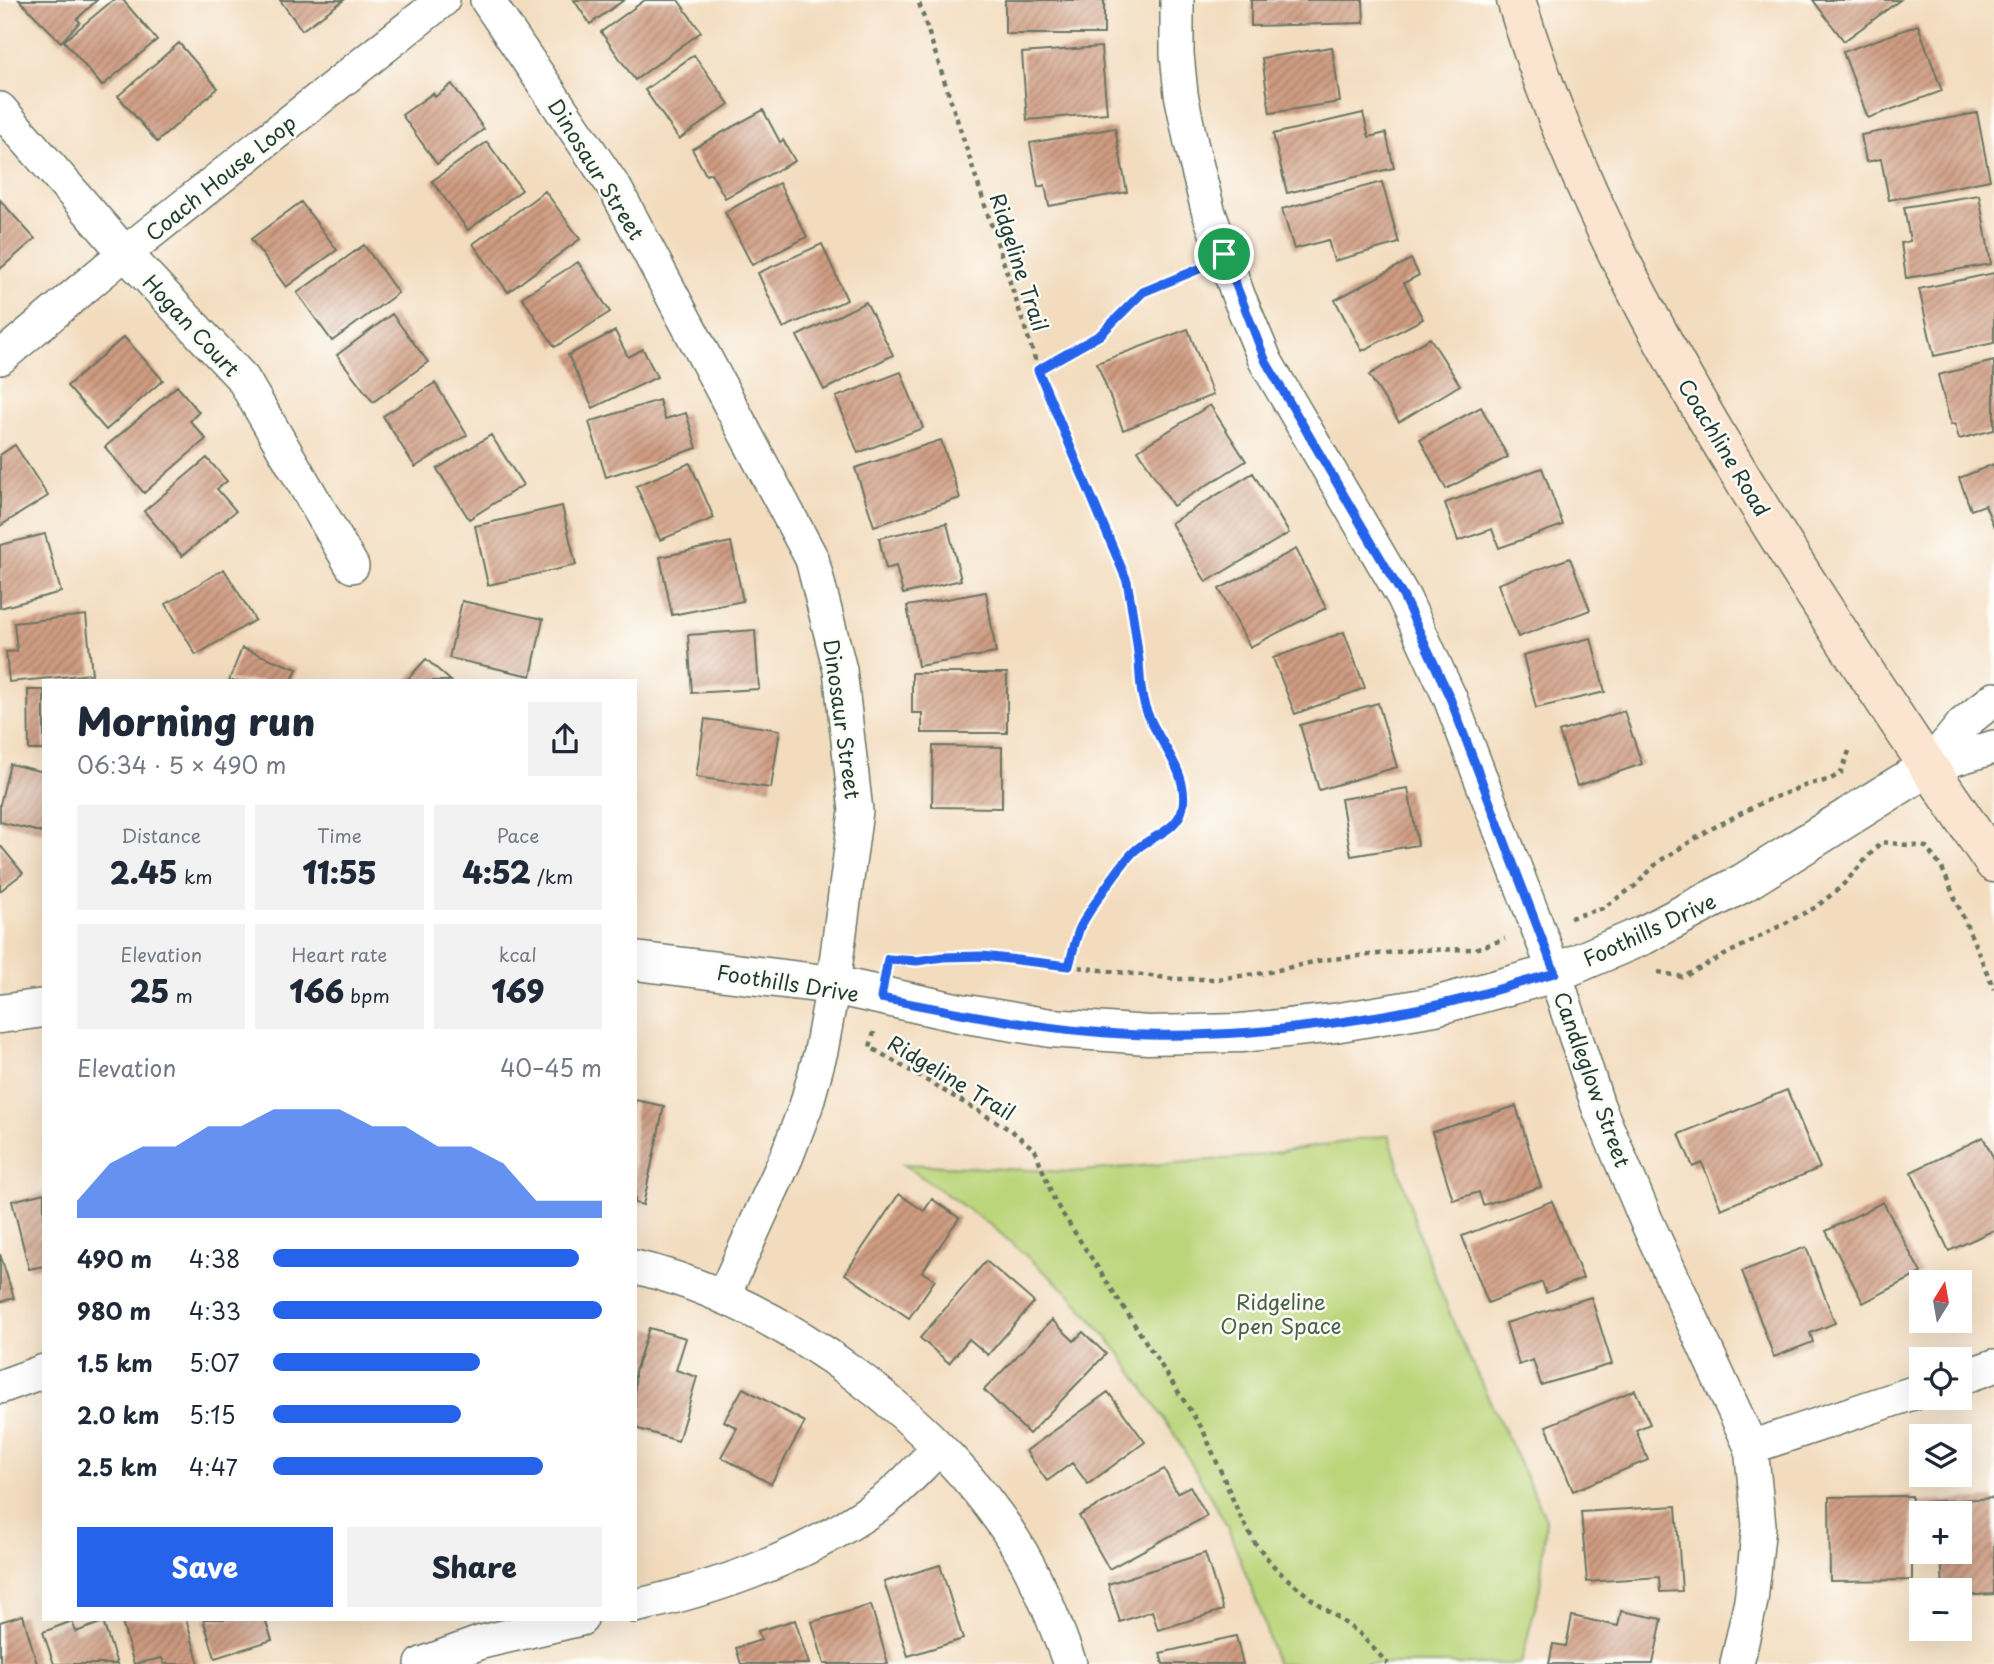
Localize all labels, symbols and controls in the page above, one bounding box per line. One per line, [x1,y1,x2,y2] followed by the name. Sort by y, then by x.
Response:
[541,92,653,246] street label: Dinosaur Street
[138,106,302,248] street label: Coach House Loop
[983,189,1057,335] street label: Ridgeline Trail
[1194,224,1254,284] pin
[1205,235,1243,273] icon: arrive
[136,267,248,383] street label: Hogan Court
[1671,372,1779,522] street label: Coachline Road
[816,637,870,801] street label: Dinosaur Street
[77,692,315,749] text: Morning run
[528,702,602,776] button: share
[77,747,286,782] text: 06:34 · 5 × 490 m
[121,821,201,849] text: Distance
[317,821,362,849] text: Time
[496,821,539,849] text: Pace
[110,849,178,894] text: 2.45
[302,849,377,894] text: 11:55
[462,849,531,894] text: 4:52
[178,862,212,890] text: km
[531,862,573,890] text: /km
[1577,884,1721,974] street label: Foothills Drive
[120,940,202,968] text: Elevation
[292,940,387,968] text: Heart rate
[499,940,537,968] text: kcal
[715,955,861,1009] street label: Foothills Drive
[129,968,169,1013] text: 25
[289,968,344,1013] text: 166
[491,968,544,1013] text: 169
[169,981,193,1009] text: m
[344,981,390,1009] text: bpm
[1546,987,1640,1171] street label: Candleglow Street
[882,1026,1022,1128] street label: Ridgeline Trail
[77,1050,176,1085] text: Elevation
[500,1050,602,1085] text: 40–45 m
[77,1241,152,1276] text: 490 m
[189,1241,240,1276] text: 4:38
[1909,1270,1972,1334] north arrow
[1909,1270,1972,1641] map controls
[1220,1285,1342,1341] park label: Ridgeline Open Space
[77,1293,151,1328] text: 980 m
[189,1293,241,1328] text: 4:33
[77,1345,153,1380] text: 1.5 km
[189,1345,240,1380] text: 5:07
[1909,1347,1972,1410] button: locate
[77,1397,159,1432] text: 2.0 km
[189,1397,235,1432] text: 5:15
[1909,1424,1972,1487] button: layers
[77,1449,157,1484] text: 2.5 km
[189,1449,238,1484] text: 4:47
[1909,1501,1972,1564] button: +
[77,1527,333,1607] button: Save
[347,1527,602,1607] button: Share
[1909,1578,1972,1641] button: −

